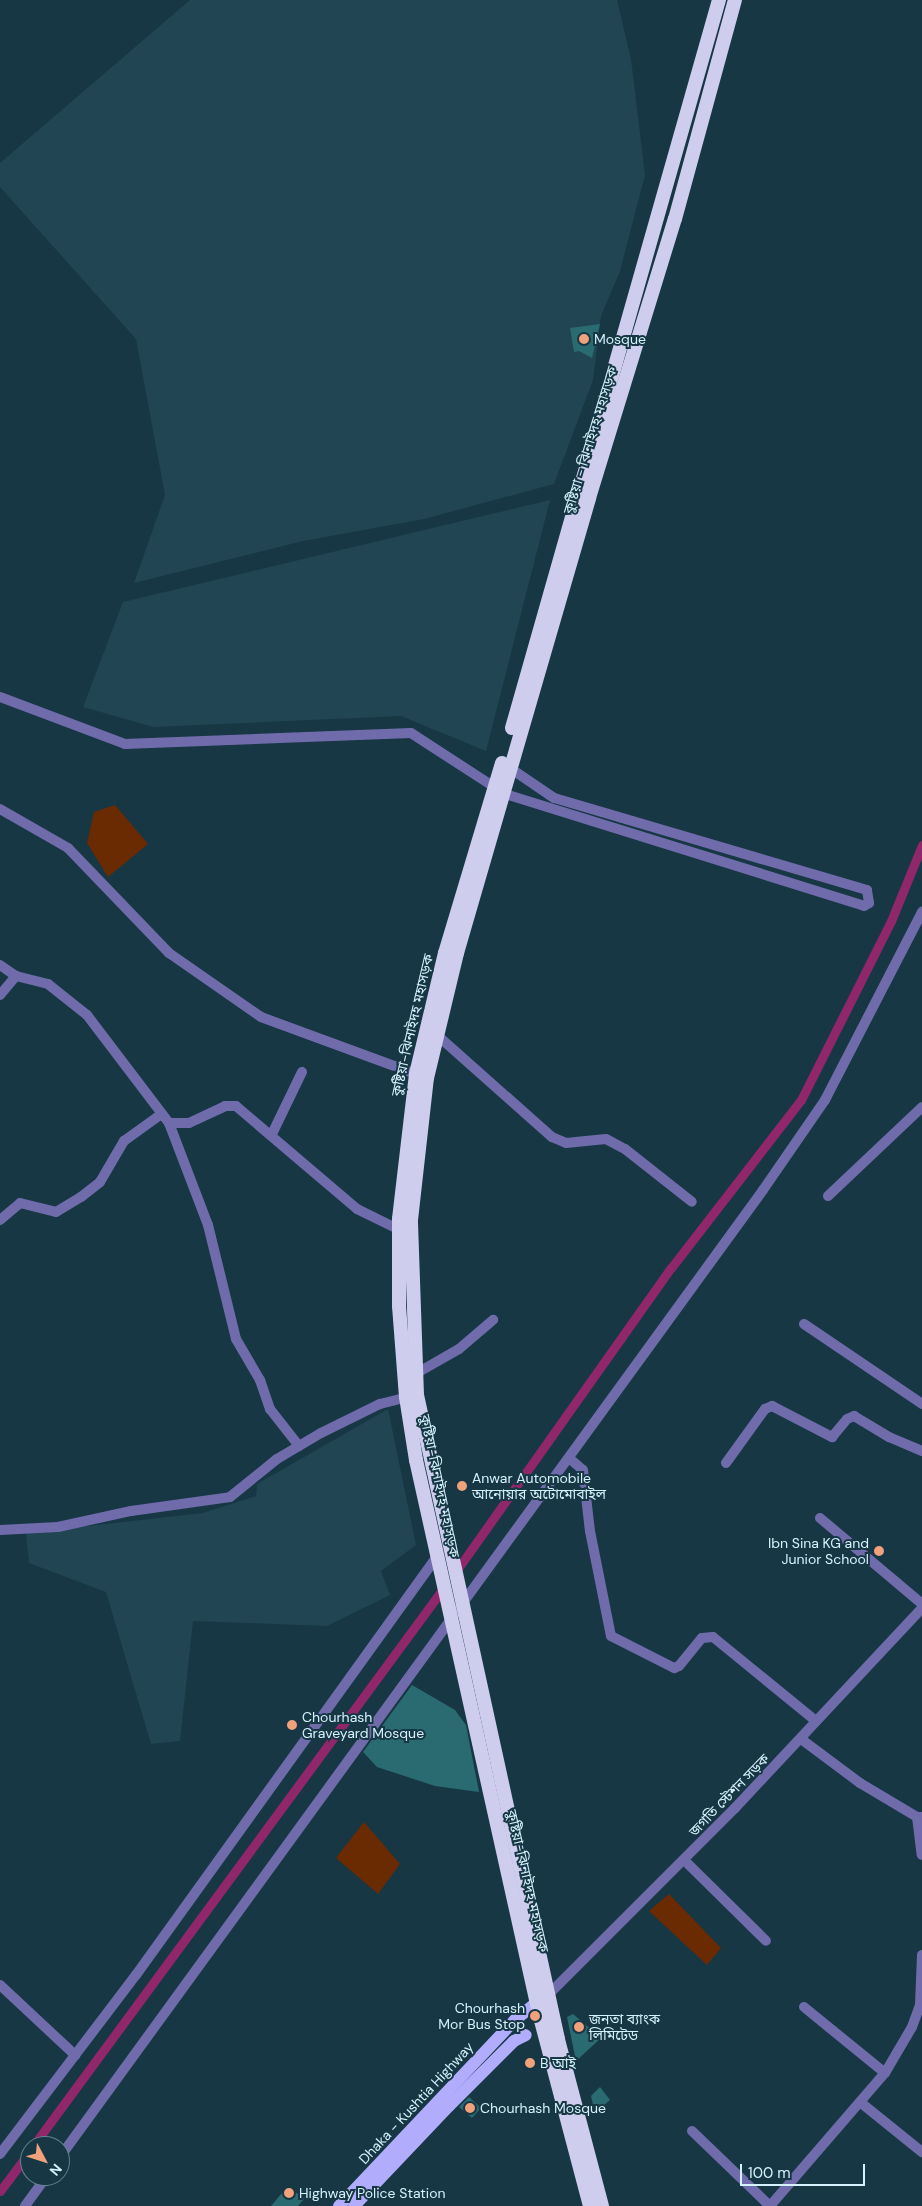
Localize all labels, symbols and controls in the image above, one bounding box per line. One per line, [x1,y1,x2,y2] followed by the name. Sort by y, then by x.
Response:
[594,331,646,347] place label: Mosque
[578,333,590,345] marker: Mosque
[560,364,620,516] street label: কুষ্টিয়া - ঝিনাইদহ মহাসড়ক
[387,952,437,1098] street label: কুষ্টিয়া-ঝিনাইদহ মহাসড়ক
[417,1413,463,1559] street label: কুষ্টিয়া-ঝিনাইদহ মহাসড়ক
[472,1470,606,1502] place label: Anwar Automobile আনোয়ার অটোমোবাইল
[456,1480,468,1492] marker: Anwar Automobile আনোয়ার অটোমোবাইল
[768,1535,869,1568] place label: Ibn Sina KG and Junior School
[873,1545,885,1557] marker: Ibn Sina KG and Junior School
[302,1709,424,1741] place label: Chourhash Graveyard Mosque
[286,1719,298,1731] marker: Chourhash Graveyard Mosque
[686,1750,772,1840] street label: জগতি স্টেশন সড়ক
[503,1808,553,1954] street label: কুষ্টিয়া-ঝিনাইদহ মহাসড়ক
[438,2000,525,2032] place label: Chourhash Mor Bus Stop
[529,2010,541,2022] marker: Chourhash Mor Bus Stop
[589,2011,660,2044] place label: জনতা ব্যাংক লিমিটেড
[573,2021,585,2033] marker: জনতা ব্যাংক লিমিটেড
[355,2039,477,2167] street label: Dhaka - Kushtia Highway
[540,2055,576,2071] place label: B আই
[524,2057,536,2069] marker: B আই
[480,2100,606,2116] place label: Chourhash Mosque
[464,2102,476,2114] marker: Chourhash Mosque
[20,2136,70,2186] north arrow
[742,2154,867,2186] scale bar
[46,2160,66,2180] text: N
[748,2163,791,2183] text: 100 m
[299,2185,445,2201] place label: Highway Police Station
[283,2187,295,2199] marker: Highway Police Station

